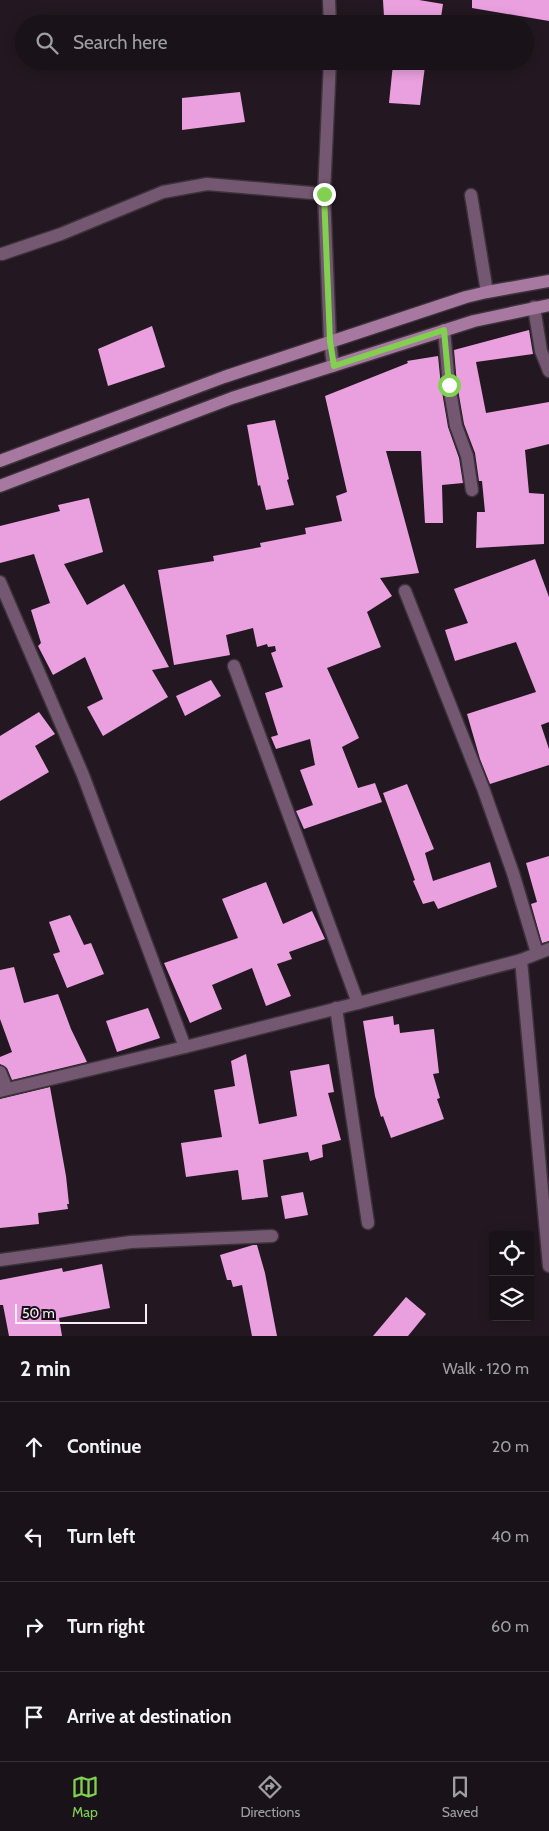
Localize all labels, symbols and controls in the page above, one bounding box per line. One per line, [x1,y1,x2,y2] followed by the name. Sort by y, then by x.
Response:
[15,15,534,70] search box
[33,29,61,57] icon: search
[73,31,167,54] text: Search here
[313,183,336,206] route end
[438,374,461,397] route start
[489,1231,534,1321] map controls
[489,1231,534,1276] button: locate
[489,1276,534,1321] button: layers
[15,1301,148,1324] scale bar
[22,1304,55,1322] text: 50 m
[20,1356,71,1381] text: 2 min
[442,1359,529,1378] text: Walk · 120 m
[20,1433,48,1461] icon: ahead
[67,1435,141,1458] text: Continue
[492,1437,529,1456] text: 20 m
[20,1523,48,1551] icon: left
[67,1525,135,1548] text: Turn left
[491,1527,529,1546] text: 40 m
[20,1613,48,1641] icon: right
[67,1615,145,1638] text: Turn right
[491,1617,529,1636] text: 60 m
[20,1703,48,1731] icon: arrive
[67,1705,231,1728] text: Arrive at destination
[71,1773,99,1821] tab: Map
[240,1773,300,1821] tab: Directions
[442,1773,478,1821] tab: Saved

